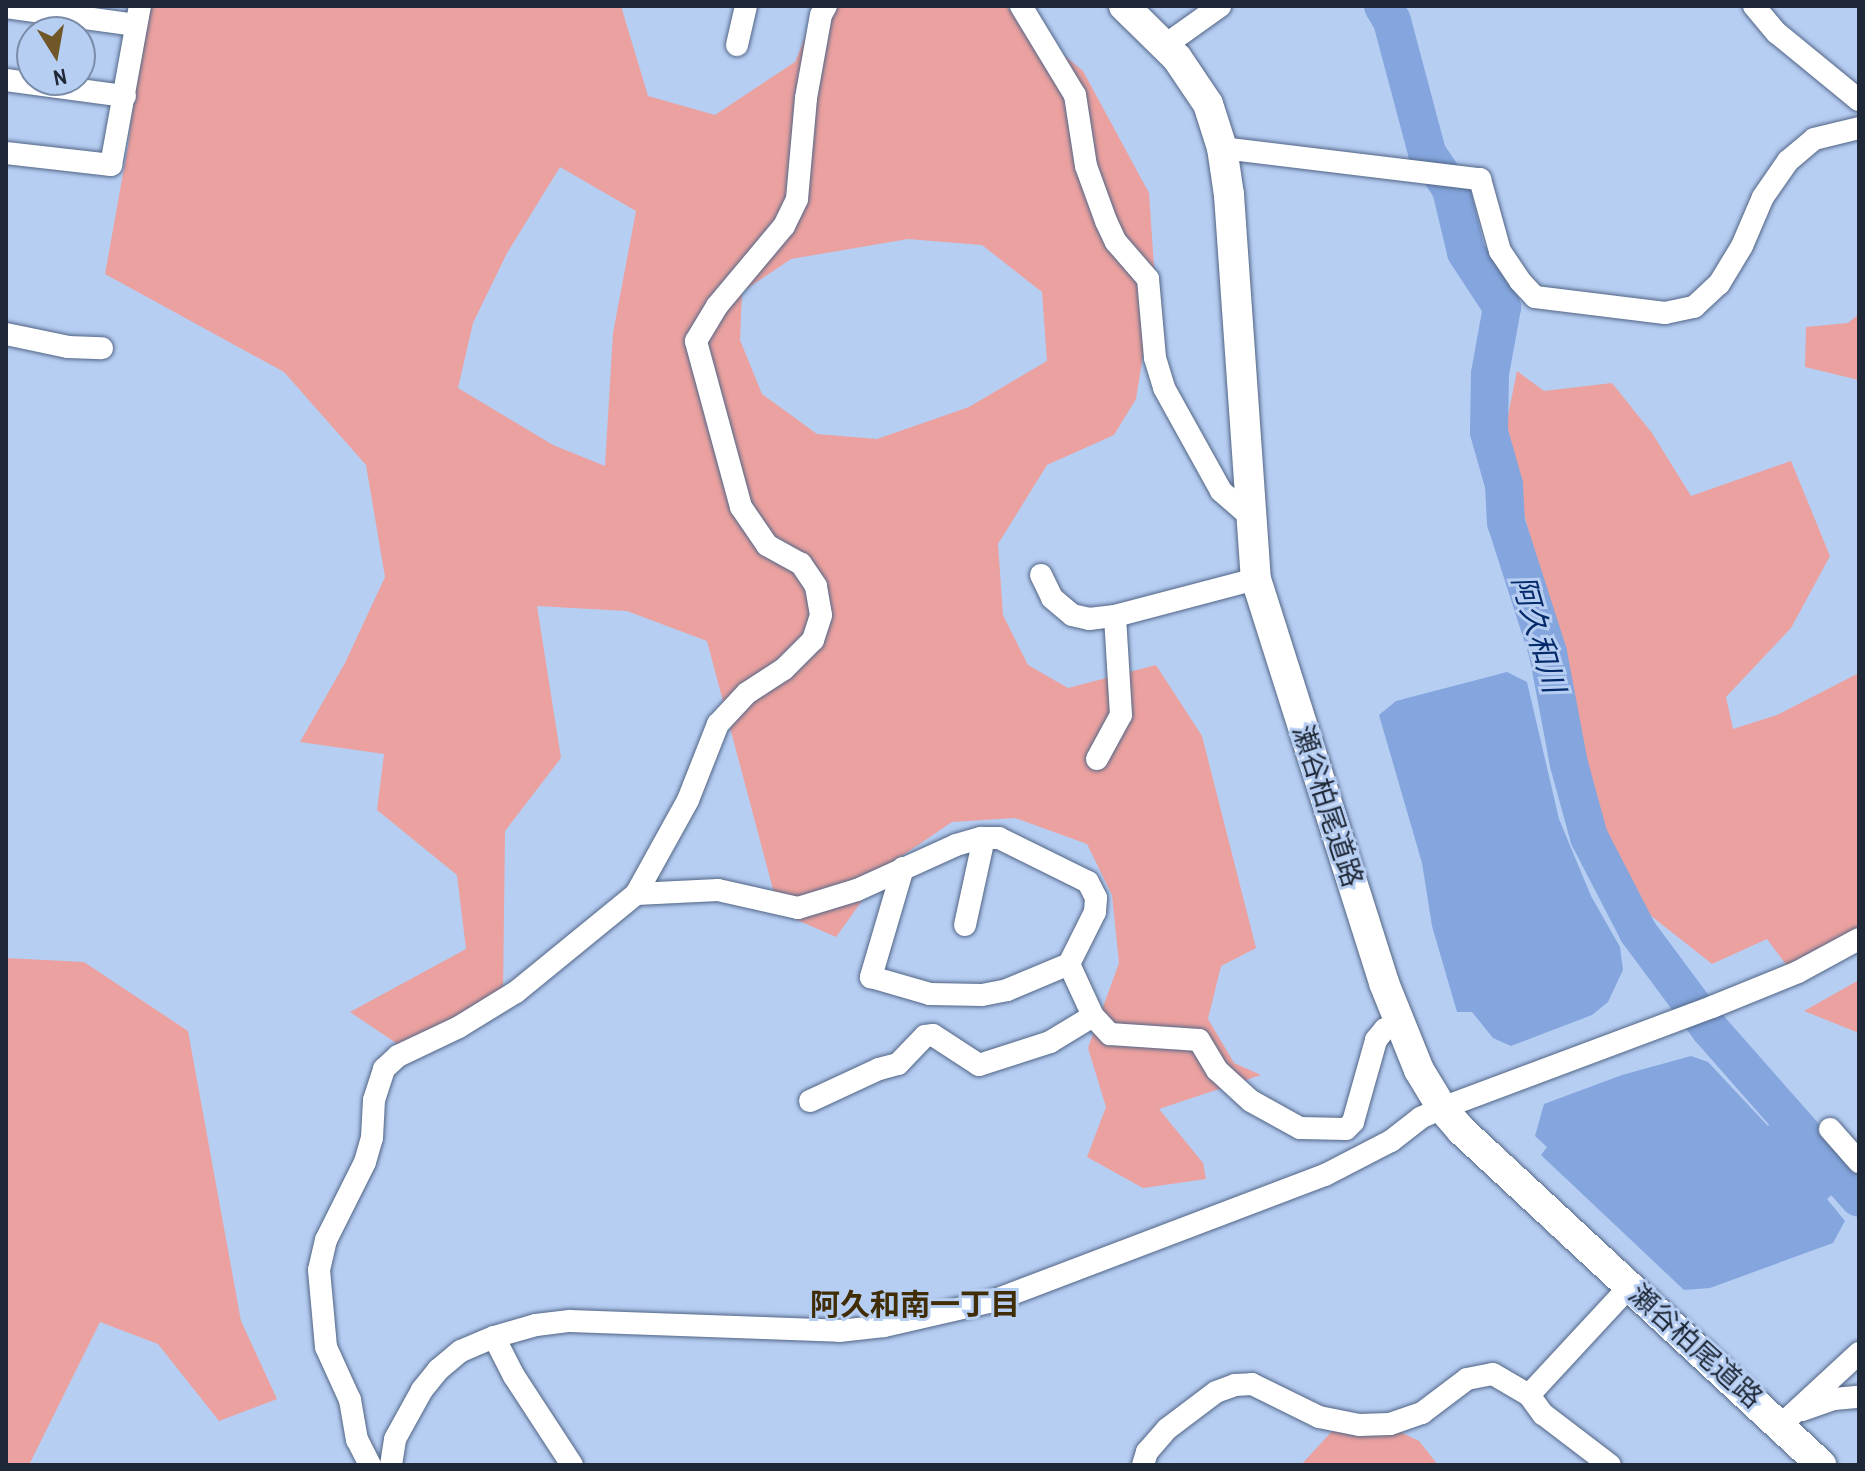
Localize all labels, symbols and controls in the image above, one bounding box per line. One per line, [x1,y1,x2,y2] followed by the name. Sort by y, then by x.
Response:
[16,16,96,96] north arrow
[51,62,69,94] text: N
[1505,571,1573,697] water label: 阿久和川
[1286,721,1370,891] street label: 瀬谷柏尾道路
[1622,1277,1770,1415] street label: 瀬谷柏尾道路
[810,1286,1020,1322] district label: 阿久和南一丁目

